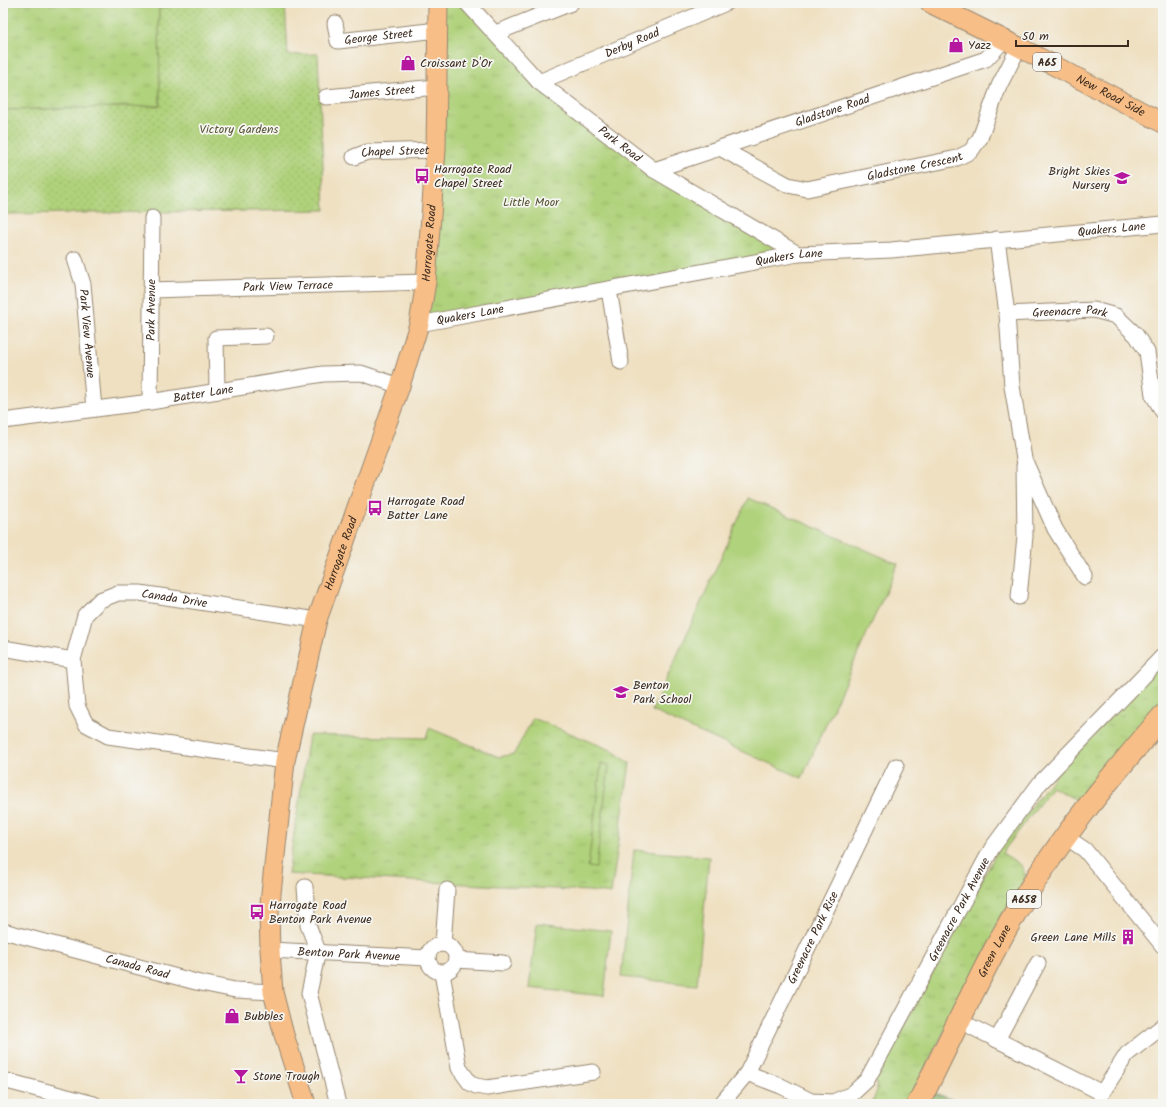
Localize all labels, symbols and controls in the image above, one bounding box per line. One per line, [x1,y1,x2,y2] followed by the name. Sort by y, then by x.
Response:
[1016,22,1128,48] scale bar
[602,23,664,63] street label: Derby Road
[343,24,414,50] street label: George Street
[1022,27,1049,46] text: 50 m
[947,36,965,54] shop icon: Yazz
[968,36,991,55] place label: Yazz
[1033,53,1061,71] road number: A65
[399,54,417,72] shop icon: Croissant D'Or
[420,54,493,73] place label: Croissant D'Or
[1072,70,1149,122] street label: New Road Side
[348,80,416,105] street label: James Street
[793,89,873,132] street label: Gladstone Road
[200,120,278,139] park label: Victory Gardens
[594,122,646,168] street label: Park Road
[358,141,430,164] street label: Chapel Street
[865,147,967,186] street label: Gladstone Crescent
[434,160,512,193] place label: Harrogate Road Chapel Street
[1049,162,1110,195] place label: Bright Skies Nursery
[413,167,431,185] bus stop icon: Harrogate Road Chapel Street
[1113,169,1131,187] school or university icon: Bright Skies Nursery
[503,193,560,212] park label: Little Moor
[417,203,442,283] street label: Harrogate Road
[1077,217,1147,242] street label: Quakers Lane
[754,244,824,272] street label: Quakers Lane
[243,276,334,297] street label: Park View Terrace
[142,278,161,341] street label: Park Avenue
[73,288,100,380] street label: Park View Avenue
[435,299,506,331] street label: Quakers Lane
[1032,301,1110,323] street label: Greenacre Park
[172,380,235,408] street label: Batter Lane
[387,492,465,525] place label: Harrogate Road Batter Lane
[366,499,384,517] bus stop icon: Harrogate Road Batter Lane
[319,513,363,593] street label: Harrogate Road
[140,584,209,613] street label: Canada Drive
[633,676,692,709] place label: Benton Park School
[612,683,630,701] school or university icon: Benton Park School
[924,854,996,965] street label: Greenacre Park Avenue
[783,888,844,987] street label: Greenacre Park Rise
[1007,890,1041,908] road number: A658
[269,896,372,929] place label: Harrogate Road Benton Park Avenue
[248,903,266,921] bus stop icon: Harrogate Road Benton Park Avenue
[973,921,1017,981] street label: Green Lane
[1031,928,1116,947] place label: Green Lane Mills
[1119,928,1137,946] building icon: Green Lane Mills
[297,942,401,967] street label: Benton Park Avenue
[103,949,172,985] street label: Canada Road
[223,1007,241,1025] shop icon: Bubbles
[244,1007,283,1026] place label: Bubbles
[232,1067,250,1085] bar icon: Stone Trough
[253,1067,320,1086] place label: Stone Trough

